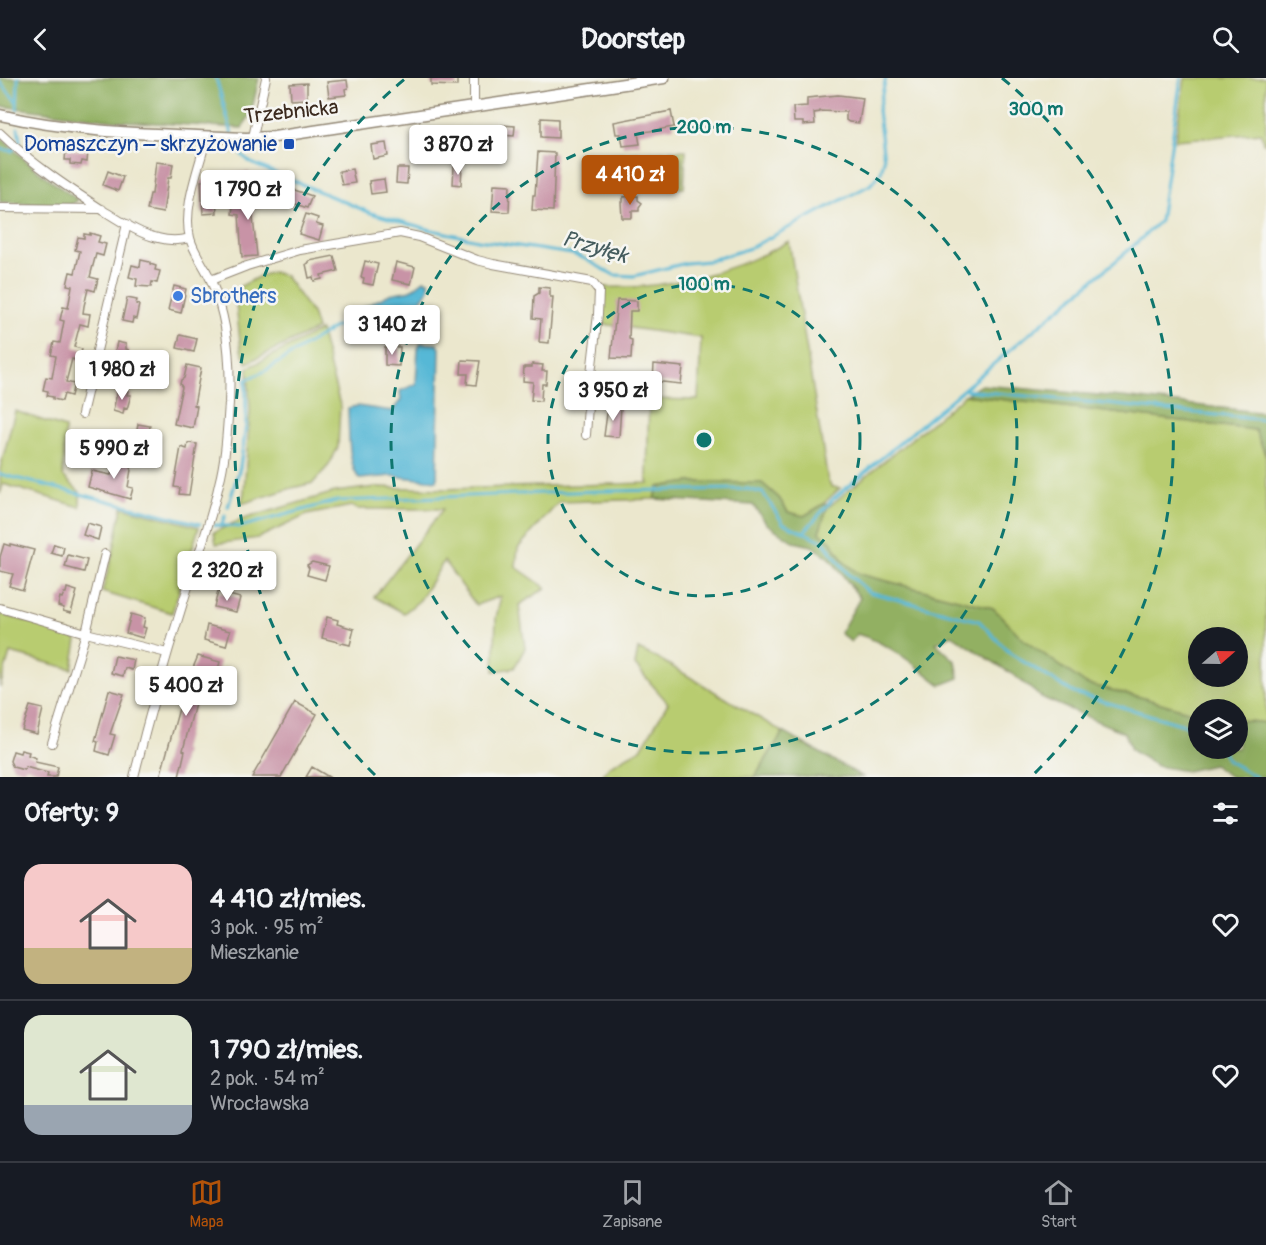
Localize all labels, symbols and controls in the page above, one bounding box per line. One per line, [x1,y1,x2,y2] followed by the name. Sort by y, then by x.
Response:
[24,23,57,56] icon: back
[581,23,685,56] text: Doorstep
[1209,23,1242,56] icon: search
[242,94,340,130] street label: Trzebnicka
[1009,98,1063,121] text: 300 m
[677,116,731,139] text: 200 m
[396,125,520,176] pin: 3 870 zł
[24,131,278,158] place label: Domaszczyn – skrzyżowanie
[423,132,493,157] text: 3 870 zł
[282,137,296,151] marker: Domaszczyn – skrzyżowanie
[568,155,692,206] pin: 4 410 zł
[596,162,664,187] text: 4 410 zł
[186,170,310,221] pin: 1 790 zł
[215,177,281,202] text: 1 790 zł
[559,224,633,270] water label: Przyłęk
[678,273,730,296] text: 100 m
[190,283,277,310] place label: Sbrothers
[171,289,185,303] marker: Sbrothers
[330,305,454,356] pin: 3 140 zł
[358,312,426,337] text: 3 140 zł
[60,350,184,401] pin: 1 980 zł
[89,357,155,382] text: 1 980 zł
[551,371,675,422] pin: 3 950 zł
[578,378,648,403] text: 3 950 zł
[52,429,176,480] pin: 5 990 zł
[694,430,714,450] centre of rings
[79,436,149,461] text: 5 990 zł
[165,551,289,602] pin: 2 320 zł
[191,558,263,583] text: 2 320 zł
[1188,627,1248,687] north arrow
[1188,627,1248,759] map controls
[124,666,248,717] pin: 5 400 zł
[149,673,223,698] text: 5 400 zł
[1188,699,1248,759] button: layers
[24,797,119,829] text: Oferty: 9
[1209,797,1242,830] icon: filters
[210,883,367,915] text: 4 410 zł/mies.
[72,888,144,960] icon: home
[1209,908,1242,941] icon: heart
[210,915,324,940] text: 3 pok. · 95 m²
[210,940,299,965] text: Mieszkanie
[210,1034,364,1066] text: 1 790 zł/mies.
[72,1039,144,1111] icon: home
[1209,1059,1242,1092] icon: heart
[210,1066,325,1091] text: 2 pok. · 54 m²
[210,1091,309,1116] text: Wrocławska
[189,1176,223,1232] tab: Mapa
[602,1176,662,1232] tab: Zapisane
[1041,1176,1077,1232] tab: Start

